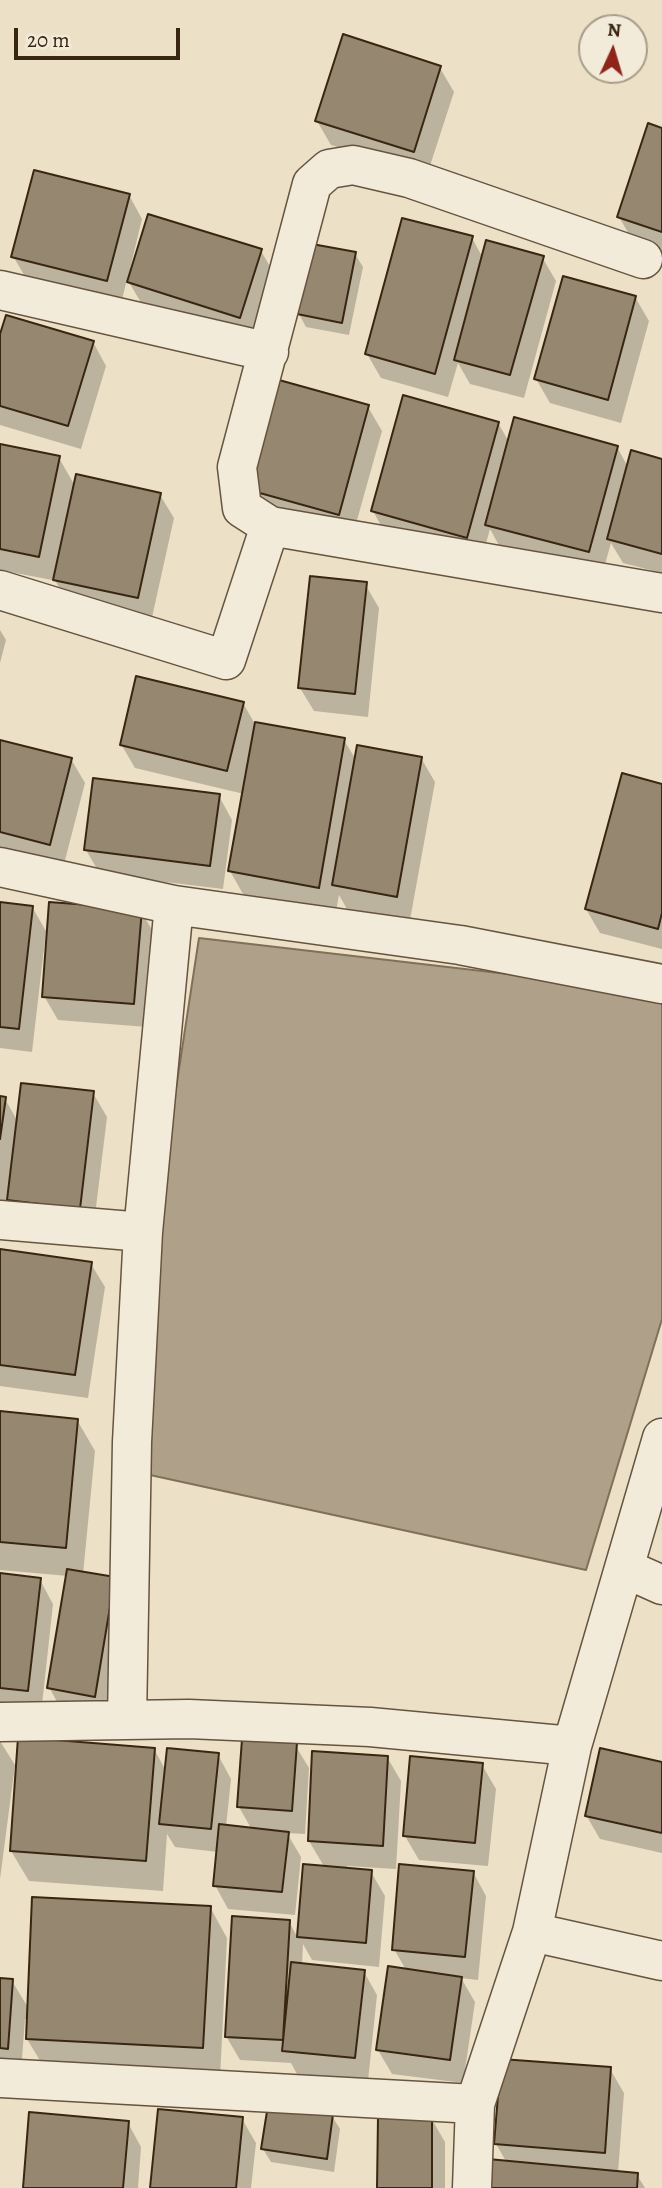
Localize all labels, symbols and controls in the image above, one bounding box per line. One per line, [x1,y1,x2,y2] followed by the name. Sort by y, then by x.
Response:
[18,14,184,58] scale bar
[578,14,648,84] north arrow
[607,17,622,43] text: N
[27,26,70,54] text: 20 m

